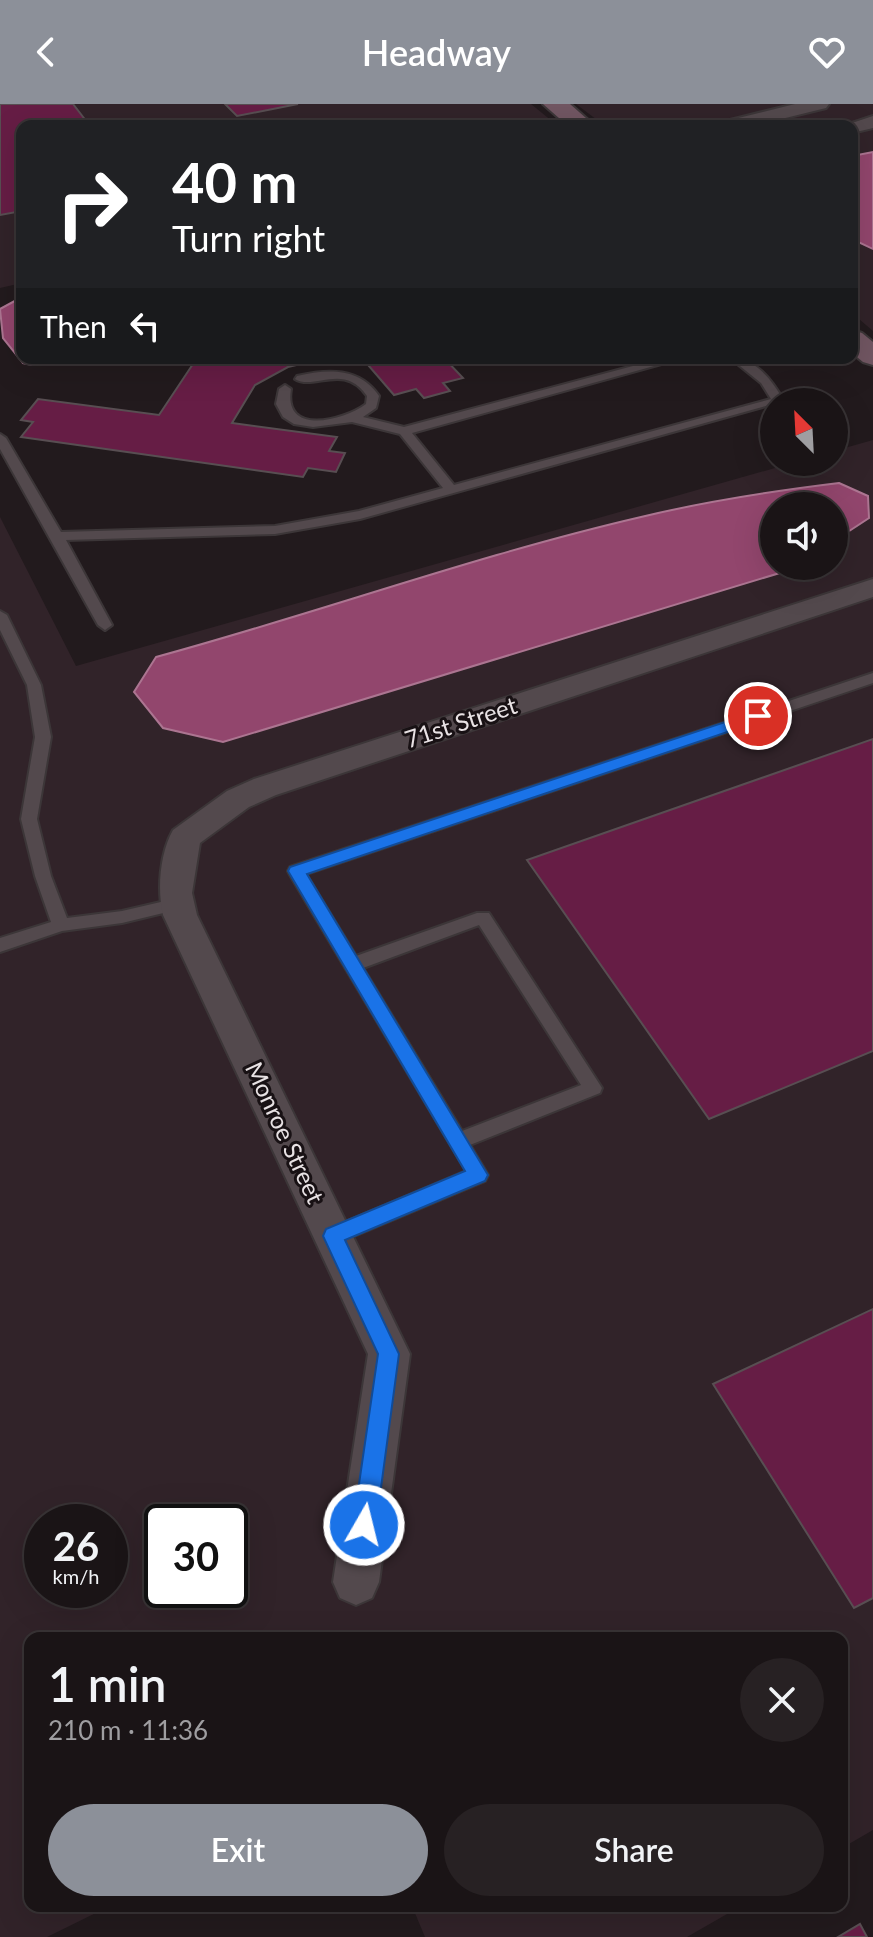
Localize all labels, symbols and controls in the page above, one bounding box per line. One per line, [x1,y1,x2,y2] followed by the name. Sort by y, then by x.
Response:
[24,30,68,74] icon: back
[362,30,511,74] text: Headway
[805,30,849,74] icon: heart
[172,148,297,215] text: 40 m
[40,152,144,256] icon: right
[172,216,325,260] text: Turn right
[123,304,167,348] icon: left
[40,308,107,344] text: Then
[760,388,848,476] north arrow
[760,388,848,580] map controls
[760,492,848,580] button: sound
[724,682,792,750] pin
[401,690,521,753] street label: 71st Street
[736,694,780,738] icon: arrive
[240,1057,331,1208] street label: Monroe Street
[322,1483,406,1567] position arrow
[144,1504,248,1608] speed limit sign: 30
[53,1522,99,1570] text: 26
[53,1564,99,1588] text: km/h
[48,1655,166,1712] text: 1 min
[740,1658,824,1742] button: close
[48,1714,208,1746] text: 210 m · 11:36
[48,1804,428,1896] button: Exit
[444,1804,824,1896] button: Share

